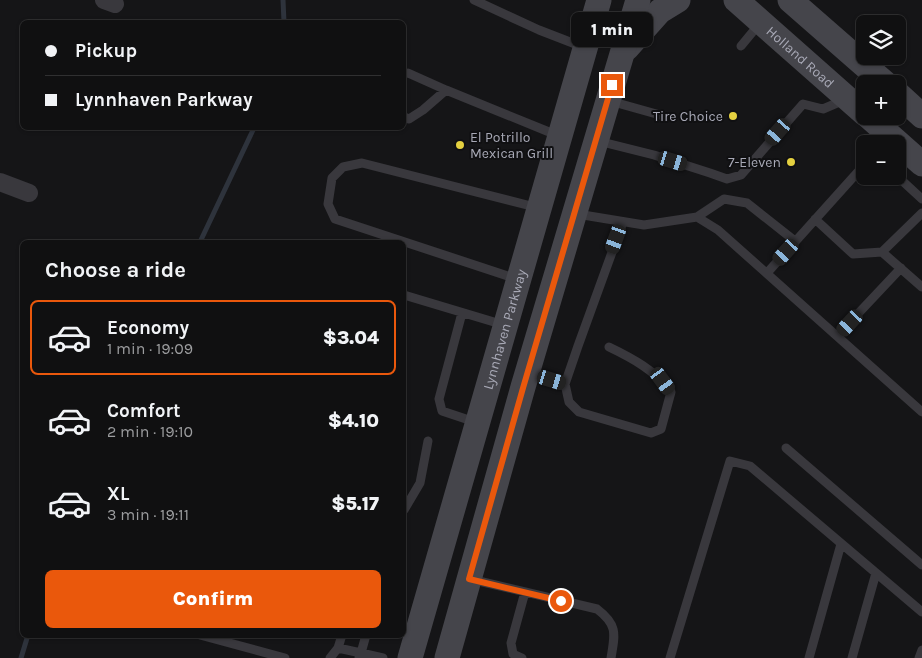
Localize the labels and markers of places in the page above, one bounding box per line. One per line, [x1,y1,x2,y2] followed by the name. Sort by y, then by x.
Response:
[653,108,723,125] place label: Tire Choice
[727,110,739,122] marker: Tire Choice
[470,129,553,162] place label: El Potrillo Mexican Grill
[454,139,466,151] marker: El Potrillo Mexican Grill
[728,154,781,171] place label: 7-Eleven
[785,156,797,168] marker: 7-Eleven

